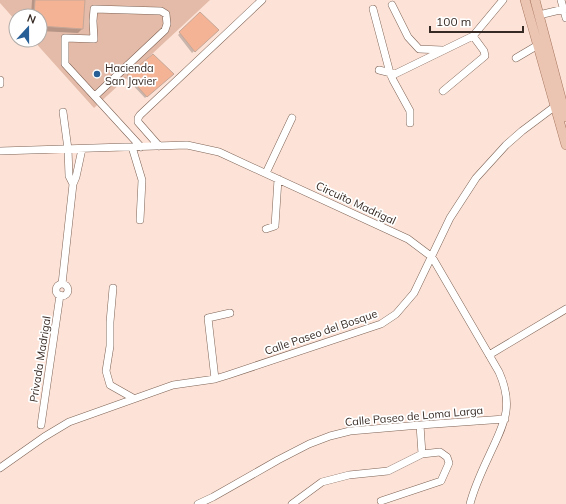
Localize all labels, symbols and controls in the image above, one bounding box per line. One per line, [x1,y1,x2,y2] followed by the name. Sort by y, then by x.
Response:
[8,8,48,48] north arrow
[430,8,523,34] scale bar
[25,11,38,27] text: N
[436,14,471,29] text: 100 m
[105,61,156,88] place label: Hacienda San Javier
[92,69,102,79] marker: Hacienda San Javier
[314,178,398,228] street label: Circuito Madrigal
[263,306,379,358] street label: Calle Paseo del Bosque
[26,315,54,403] street label: Privada Madrigal
[344,403,484,429] street label: Calle Paseo de Loma Larga

